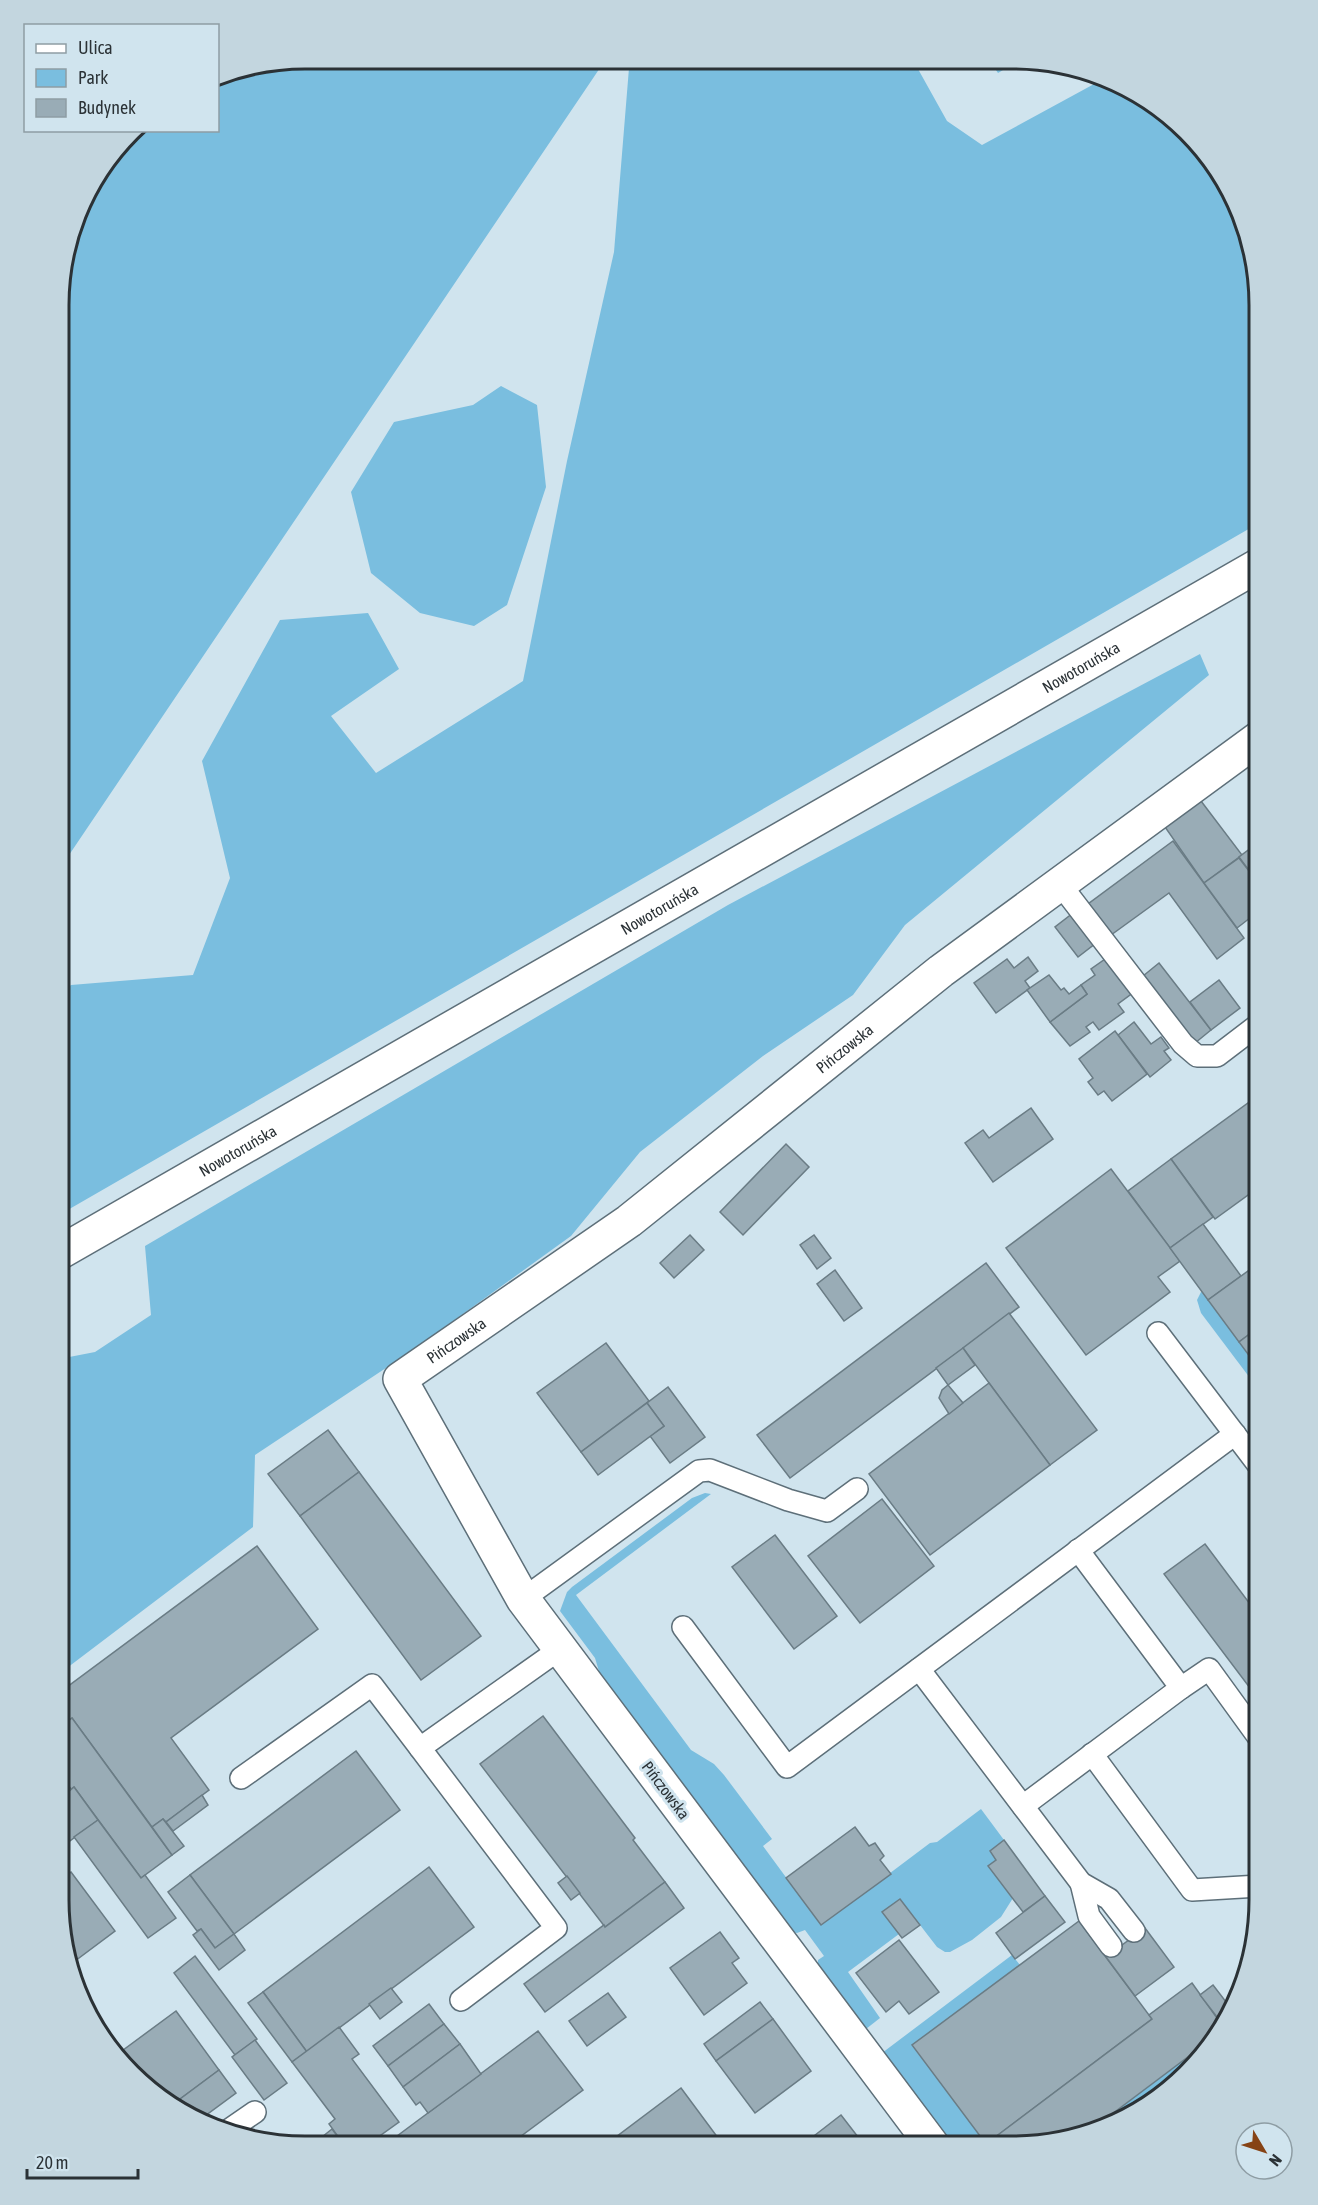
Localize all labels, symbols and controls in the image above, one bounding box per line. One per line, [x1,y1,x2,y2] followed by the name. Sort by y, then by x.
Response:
[24,24,219,132] legend
[78,37,113,58] text: Ulica
[78,67,108,88] text: Park
[78,97,136,118] text: Budynek
[1039,638,1123,696] street label: Nowotoruńska
[617,880,701,938] street label: Nowotoruńska
[812,1020,876,1076] street label: Pińczowska
[196,1121,280,1180] street label: Nowotoruńska
[423,1314,489,1367] street label: Pińczowska
[638,1758,694,1822] street label: Pińczowska
[1234,2121,1294,2181] north arrow
[27,2142,138,2180] scale bar
[1266,2151,1286,2170] text: N
[36,2152,68,2173] text: 20 m

